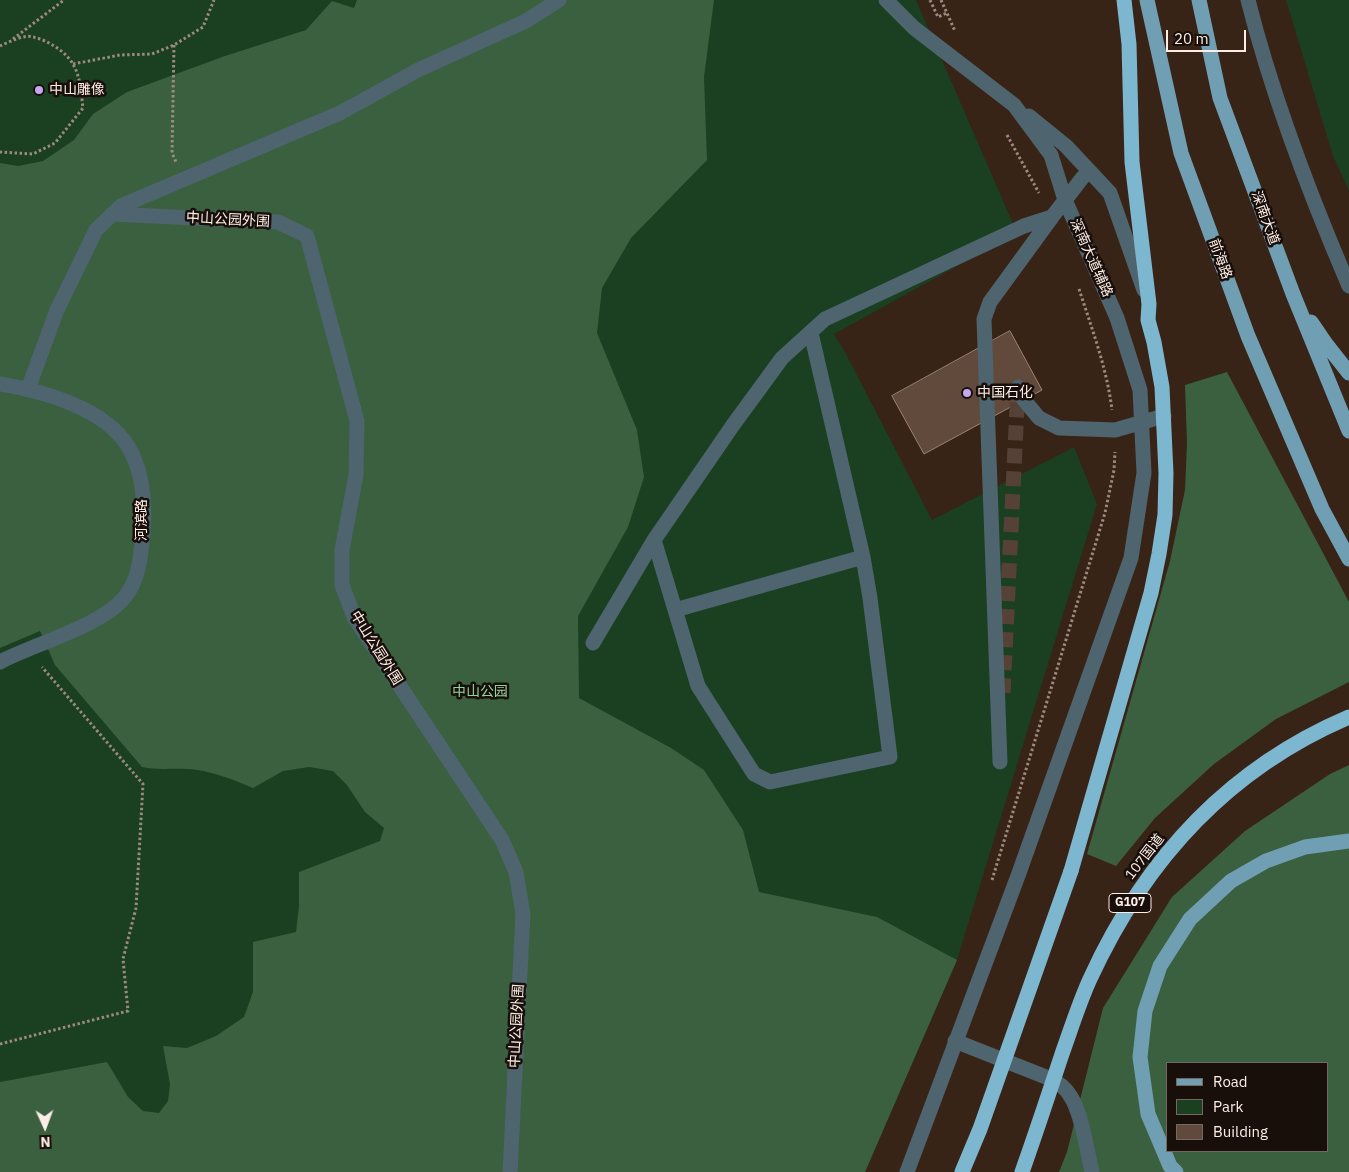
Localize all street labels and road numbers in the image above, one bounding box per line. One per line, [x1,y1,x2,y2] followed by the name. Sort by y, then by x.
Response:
[1248,189,1282,247] street label: 深南大道
[186,209,270,231] street label: 中山公园外围
[1066,216,1116,300] street label: 深南大道辅路
[1205,236,1235,282] street label: 前海路
[134,499,150,541] street label: 河滨路
[347,608,405,688] street label: 中山公园外围
[1122,831,1168,883] street label: 107国道
[1109,894,1151,912] road number: G107
[506,984,528,1068] street label: 中山公园外围

